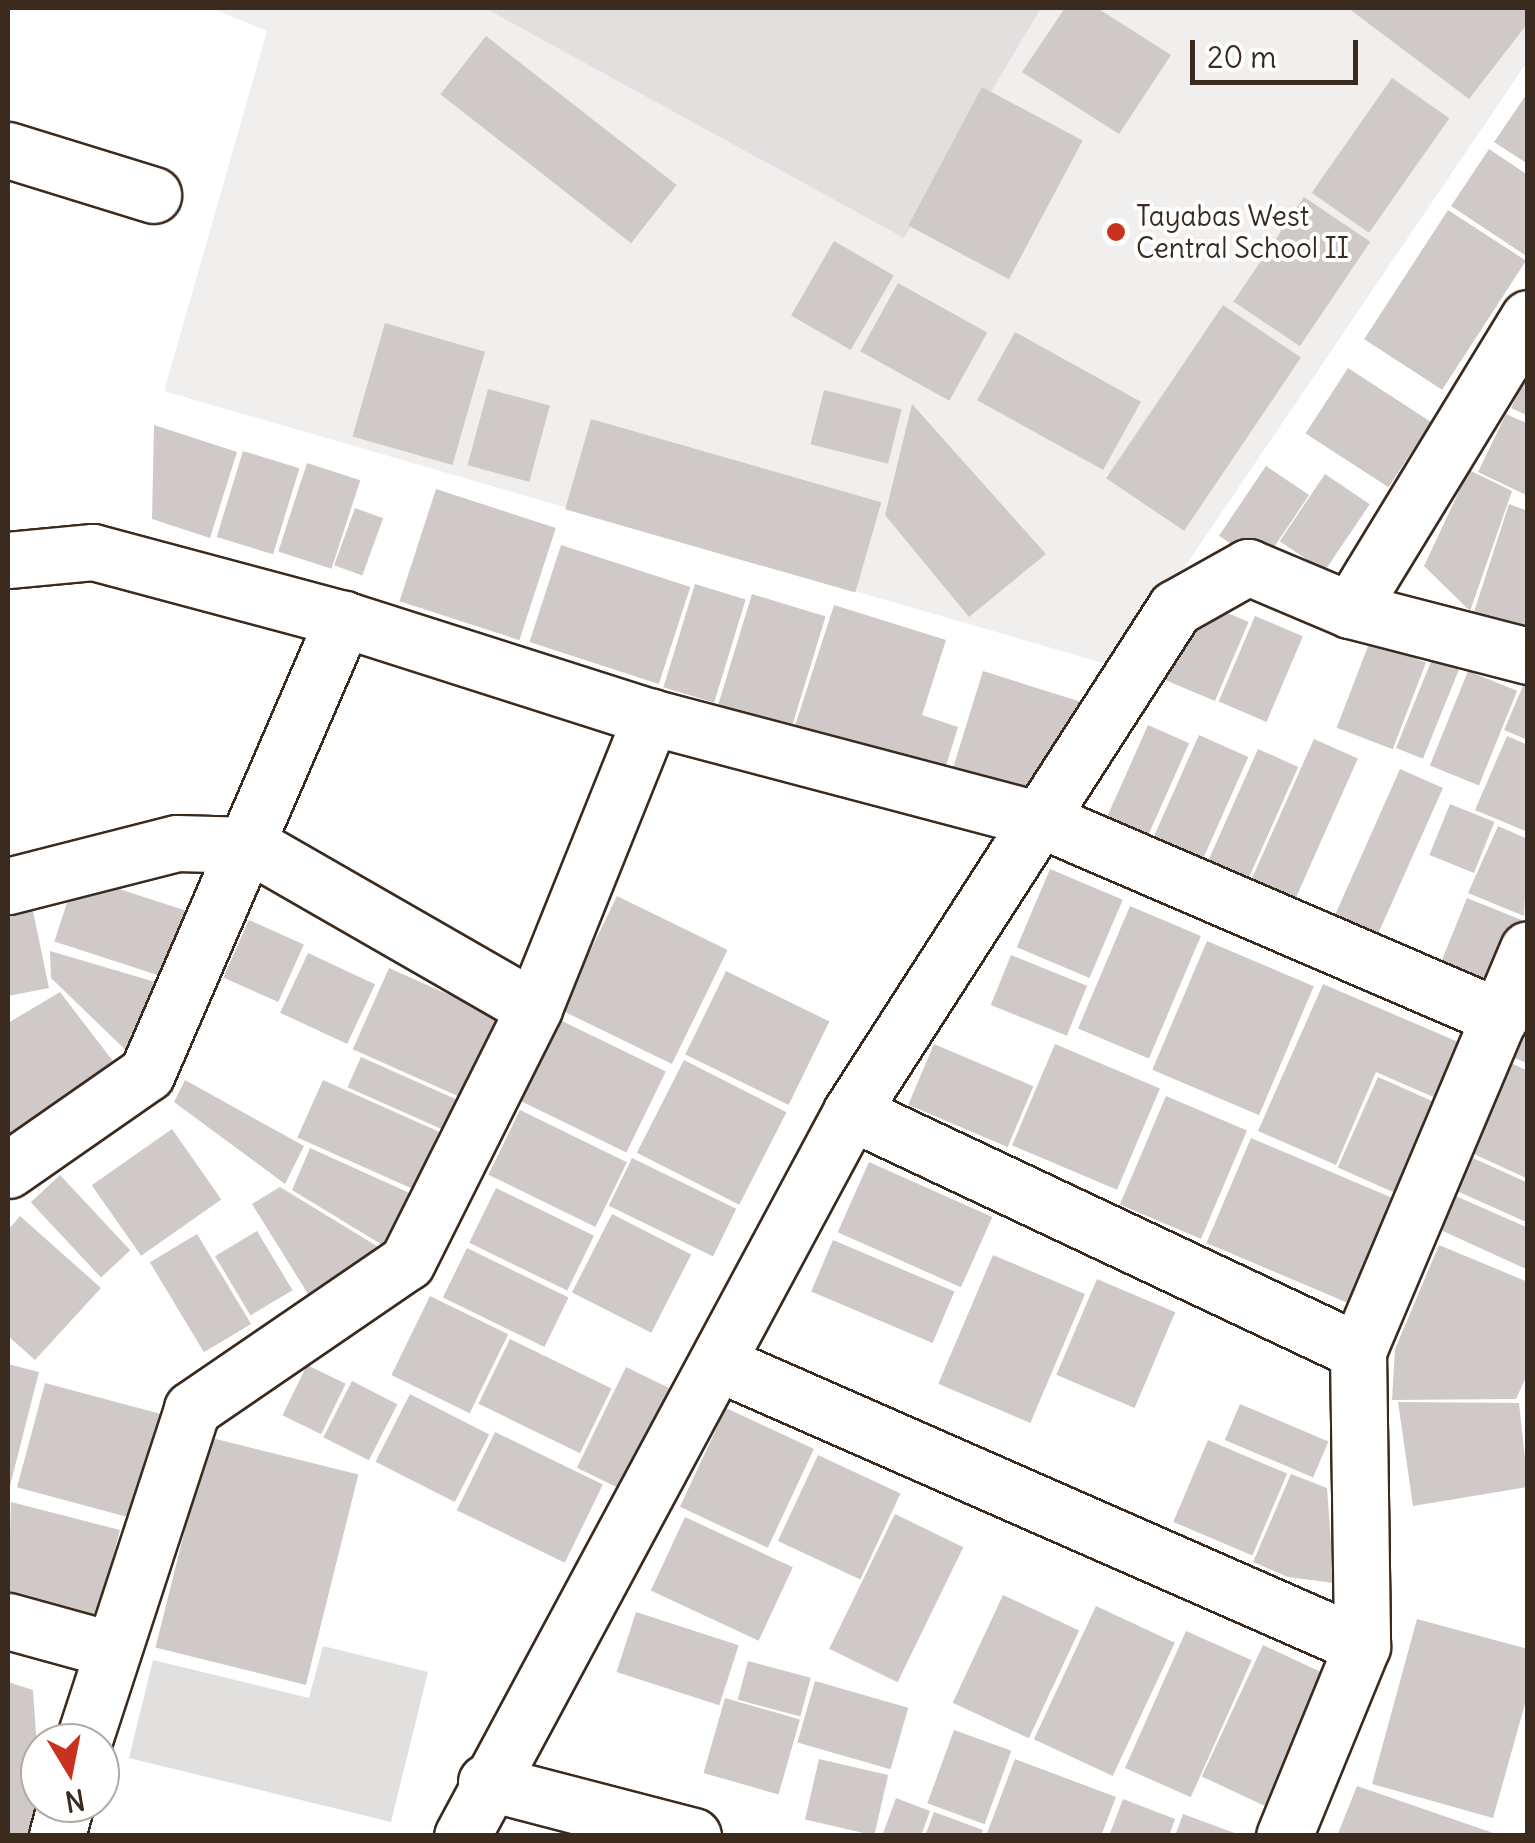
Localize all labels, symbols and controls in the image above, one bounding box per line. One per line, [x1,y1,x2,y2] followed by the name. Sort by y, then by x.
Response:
[1195,20,1362,82] scale bar
[1207,38,1277,76] text: 20 m
[1136,199,1349,265] place label: Tayabas West Central School II
[1105,221,1127,243] marker: Tayabas West Central School II
[20,1723,120,1823] north arrow
[62,1781,88,1820] text: N

